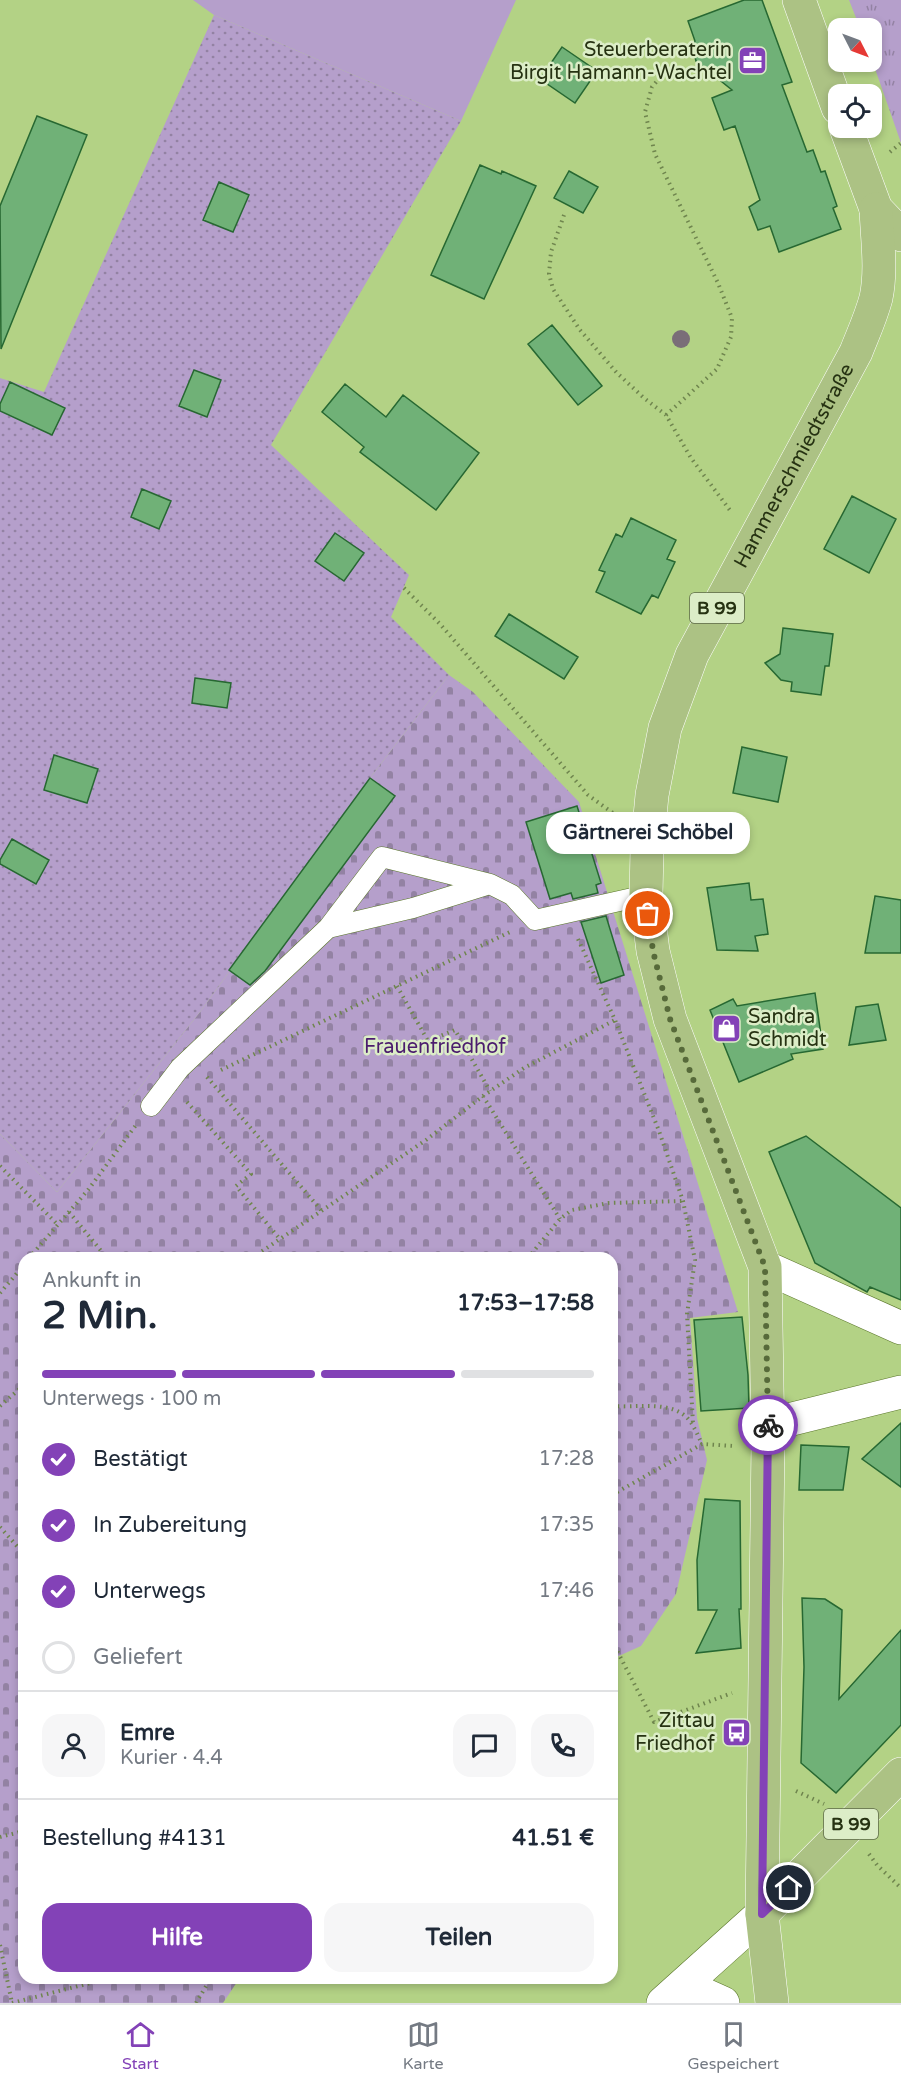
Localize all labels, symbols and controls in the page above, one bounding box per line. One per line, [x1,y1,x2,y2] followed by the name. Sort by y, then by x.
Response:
[828,18,882,72] north arrow
[828,18,882,138] map controls
[510,38,732,85] place label: Steuerberaterin Birgit Hamann-Wachtel
[737,45,769,77] office icon: Steuerberaterin Birgit Hamann-Wachtel
[828,84,882,138] button: locate
[729,360,859,572] street label: Hammerschmiedtstraße
[690,593,744,623] road number: B 99
[546,812,750,854] callout: Gärtnerei Schöbel
[563,821,733,845] text: Gärtnerei Schöbel
[622,888,673,939] pin
[631,897,664,930] icon: bag
[748,1005,827,1052] place label: Sandra Schmidt
[711,1012,743,1044] shop icon: Sandra Schmidt
[364,1035,506,1059] park label: Frauenfriedhof
[42,1269,141,1293] text: Ankunft in
[457,1290,594,1316] text: 17:53–17:58
[42,1292,158,1339] text: 2 Min.
[42,1387,221,1411] text: Unterwegs · 100 m
[738,1395,798,1455] courier
[752,1409,785,1442] icon: bike
[42,1443,75,1476] icon: check
[93,1446,188,1472] text: Bestätigt
[539,1447,594,1471] text: 17:28
[42,1509,75,1542] icon: check
[93,1512,247,1538] text: In Zubereitung
[539,1513,594,1537] text: 17:35
[42,1575,75,1608] icon: check
[93,1578,206,1604] text: Unterwegs
[539,1579,594,1603] text: 17:46
[93,1644,183,1670] text: Geliefert
[635,1709,715,1756] place label: Zittau Friedhof
[42,1714,105,1777] button: person
[453,1714,516,1777] button: chat
[531,1714,594,1777] button: phone
[720,1717,752,1749] bus stop icon: Zittau Friedhof
[120,1720,175,1746] text: Emre
[120,1746,223,1770] text: Kurier · 4.4
[824,1809,878,1839] road number: B 99
[42,1825,227,1851] text: Bestellung #4131
[512,1825,594,1851] text: 41.51 €
[763,1862,814,1913] pin
[772,1871,805,1904] icon: home
[42,1903,312,1972] button: Hilfe
[324,1903,594,1972] button: Teilen
[122,2018,159,2074] tab: Start
[403,2018,444,2074] tab: Karte
[687,2018,779,2074] tab: Gespeichert

